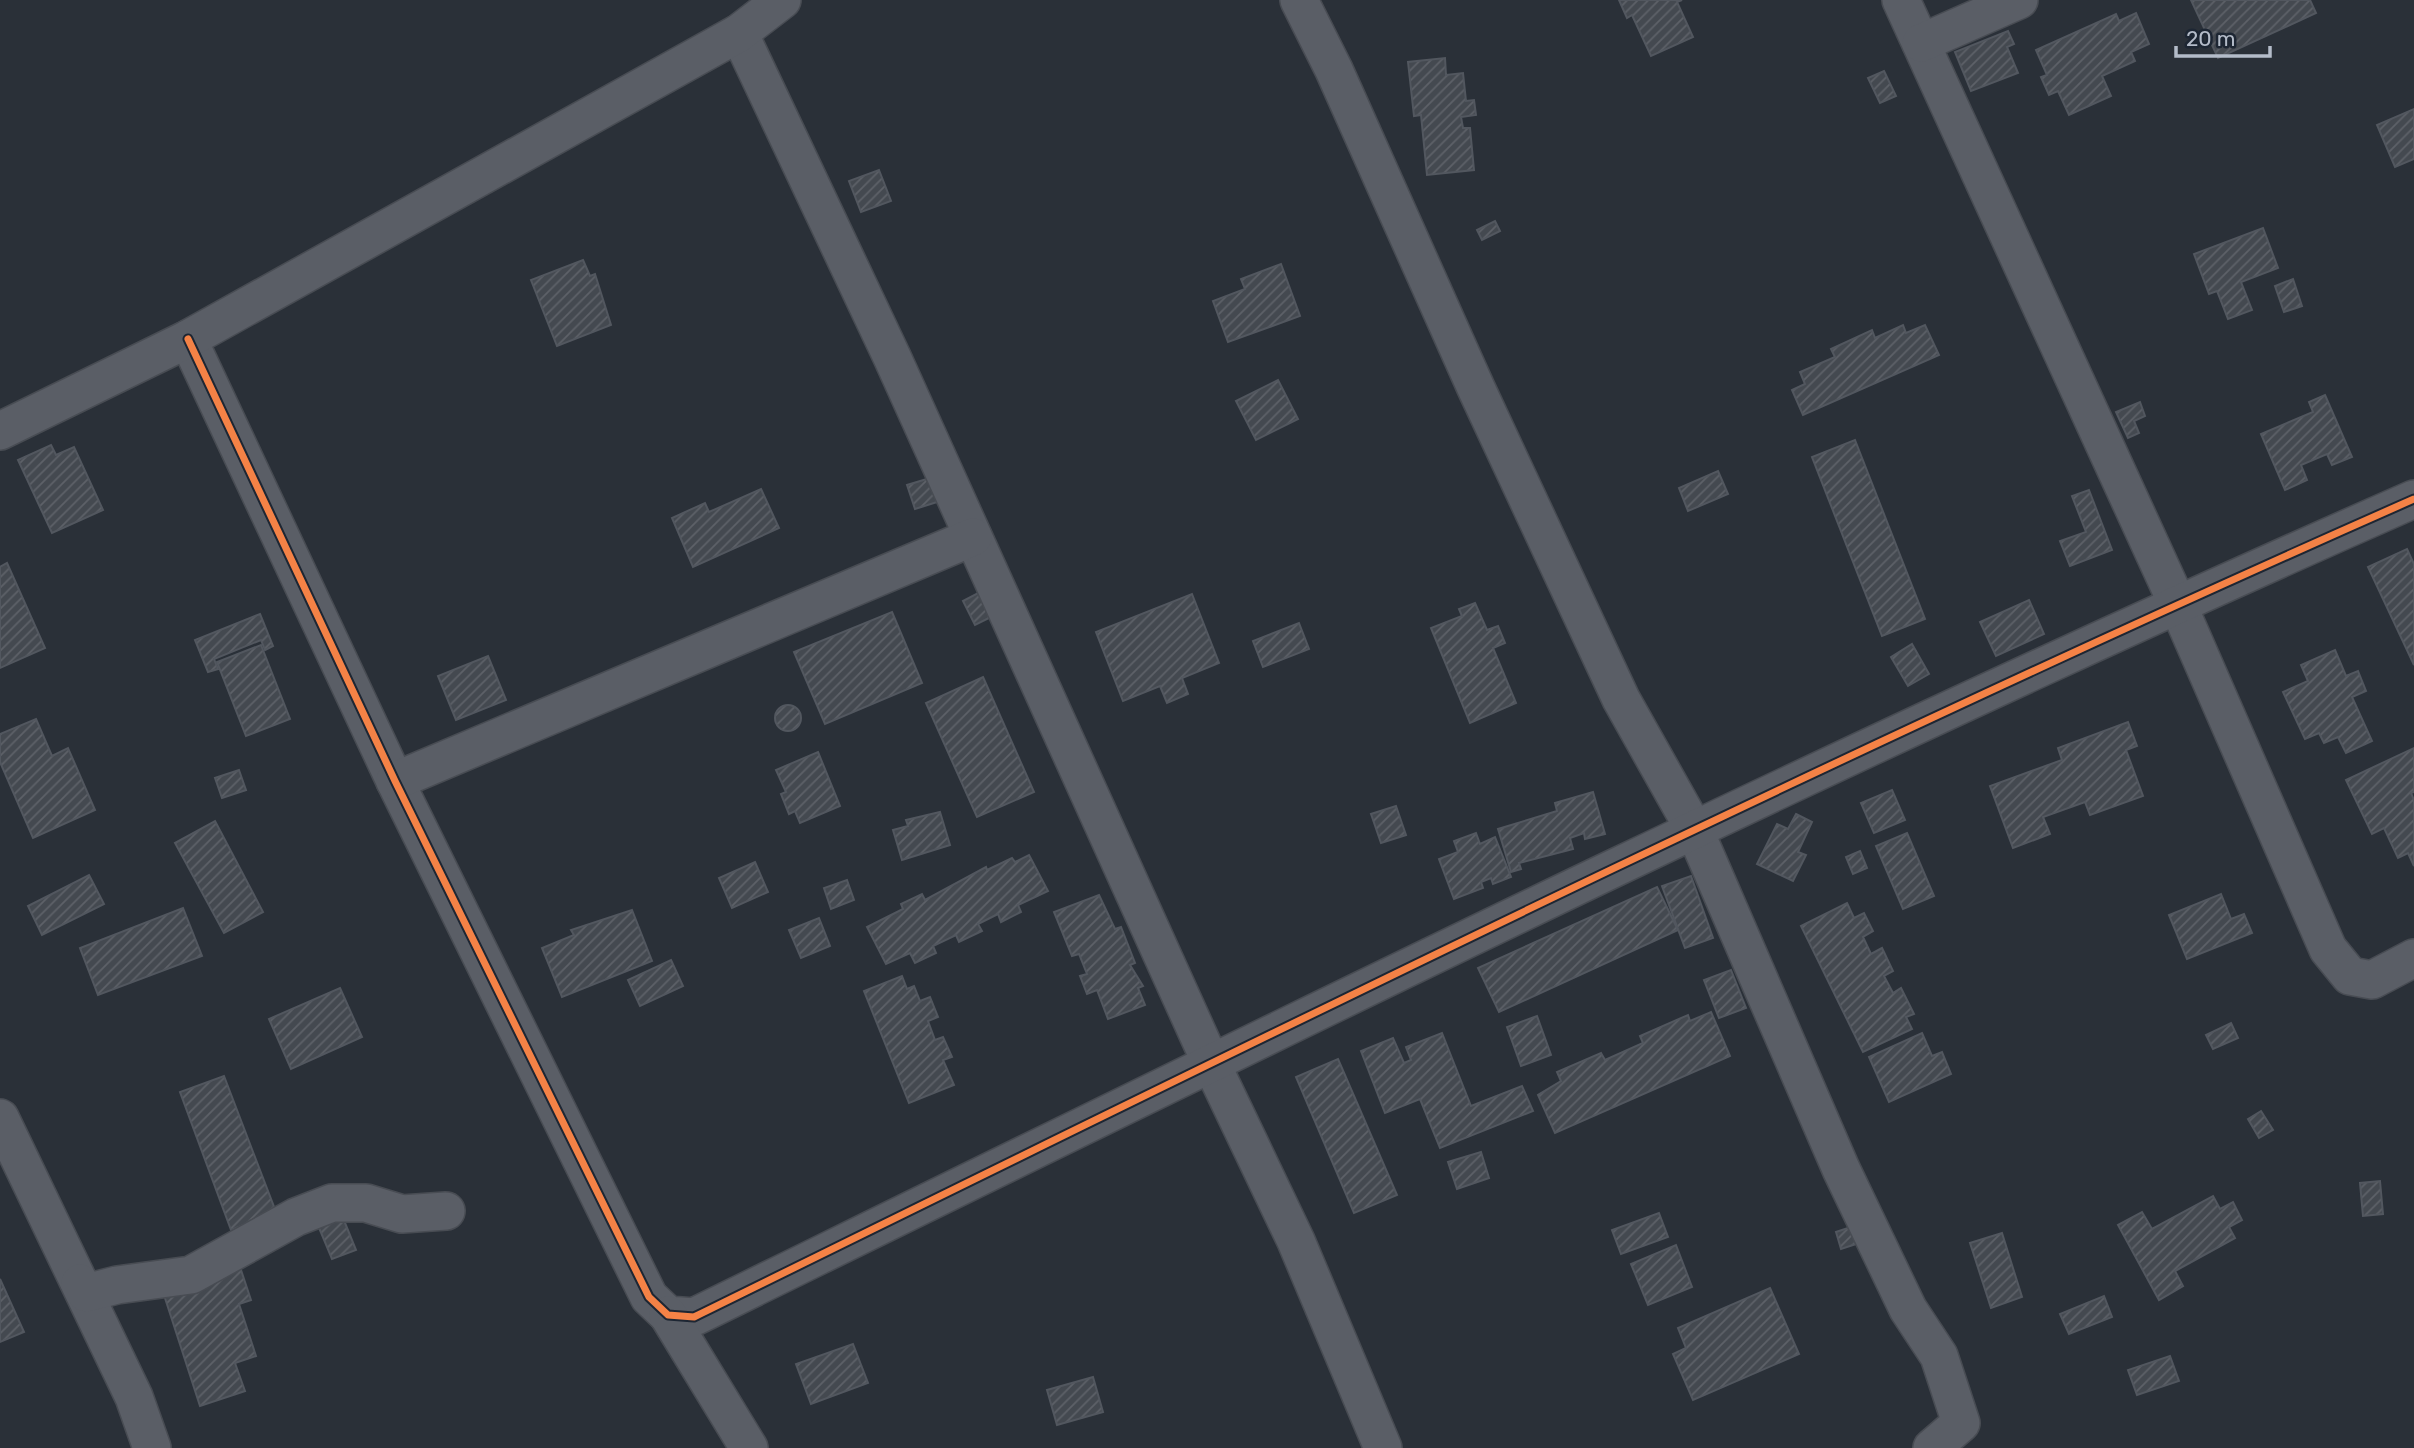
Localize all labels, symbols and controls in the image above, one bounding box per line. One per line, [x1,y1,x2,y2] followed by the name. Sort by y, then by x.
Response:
[2176,14,2270,58] scale bar
[2186,26,2235,51] text: 20 m

